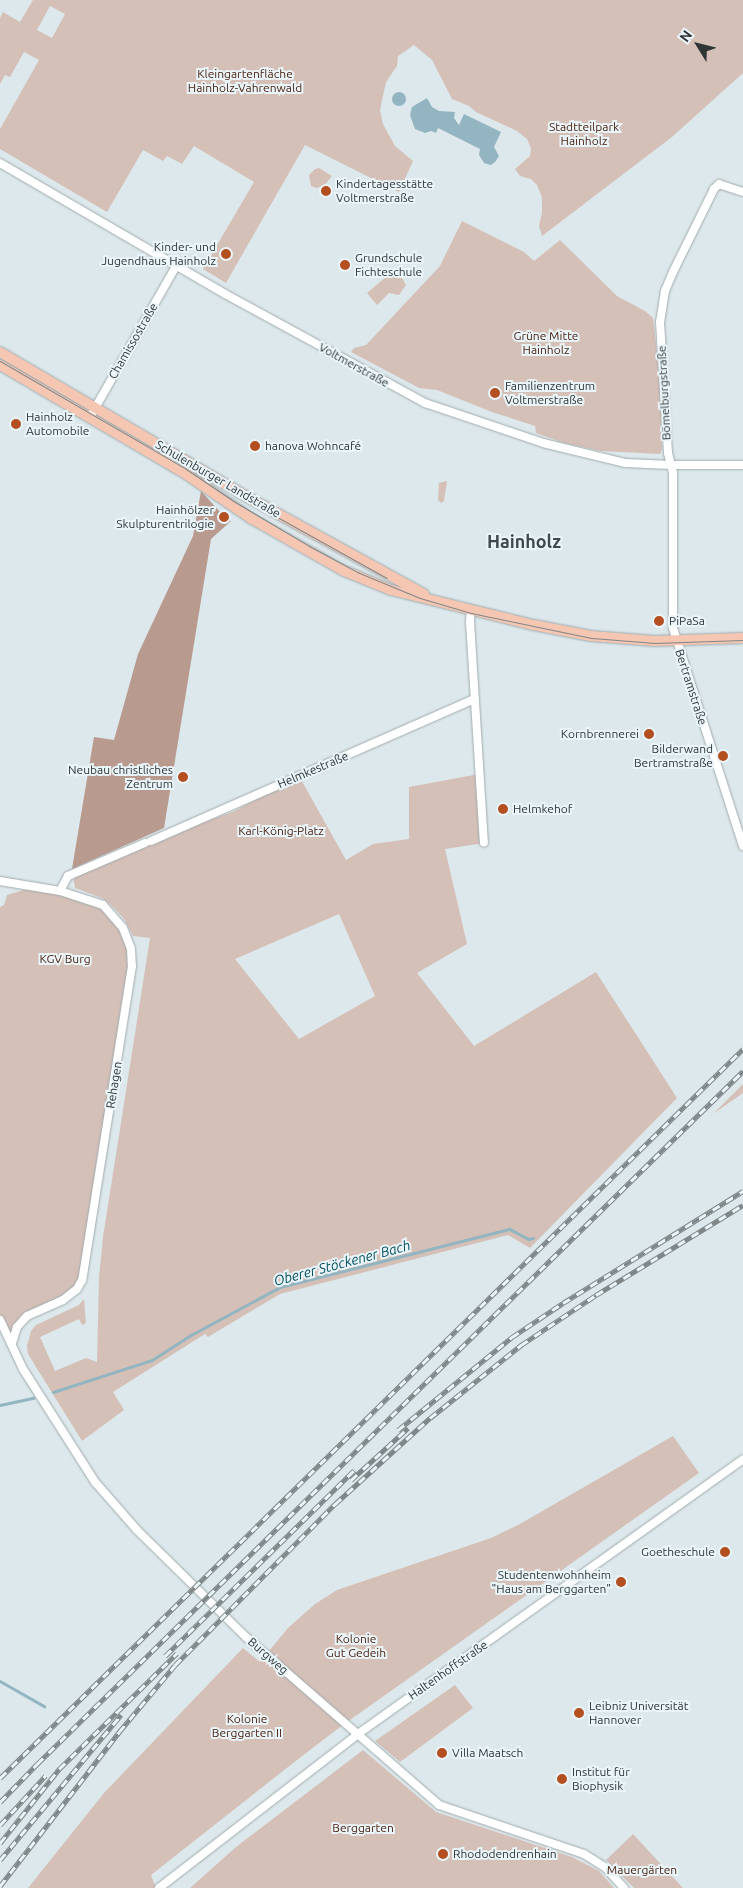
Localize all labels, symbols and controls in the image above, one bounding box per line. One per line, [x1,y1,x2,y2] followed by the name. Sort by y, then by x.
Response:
[673,20,723,70] north arrow
[676,27,695,45] text: N
[188,67,302,95] park label: Kleingartenfläche Hainholz-Vahrenwald
[549,120,619,148] park label: Stadtteilpark Hainholz
[336,177,433,205] place label: Kindertagesstätte Voltmerstraße
[320,185,332,197] marker: Kindertagesstätte Voltmerstraße
[101,240,216,268] place label: Kinder- und Jugendhaus Hainholz
[220,248,232,260] marker: Kinder- und Jugendhaus Hainholz
[355,251,422,279] place label: Grundschule Fichteschule
[339,259,351,271] marker: Grundschule Fichteschule
[105,300,161,382] street label: Chamissostraße
[514,329,578,357] park label: Grüne Mitte Hainholz
[316,340,392,390] street label: Voltmerstraße
[654,345,674,441] street label: Bömelburgstraße
[505,379,595,407] place label: Familienzentrum Voltmerstraße
[489,387,501,399] marker: Familienzentrum Voltmerstraße
[26,410,89,438] place label: Hainholz Automobile
[10,418,22,430] marker: Hainholz Automobile
[153,437,283,521] street label: Schulenburger Landstraße
[265,439,361,453] place label: hanova Wohncafé
[249,440,261,452] marker: hanova Wohncafé
[116,503,214,531] place label: Hainhölzer Skulpturentrilogie
[218,511,230,523] marker: Hainhölzer Skulpturentrilogie
[487,530,561,552] district label: Hainholz
[669,614,705,628] place label: PiPaSa
[653,615,665,627] marker: PiPaSa
[672,647,710,727] street label: Bertramstraße
[561,727,639,741] place label: Kornbrennerei
[643,728,655,740] marker: Kornbrennerei
[634,742,713,770] place label: Bilderwand Bertramstraße
[275,749,351,791] street label: Helmkestraße
[717,750,729,762] marker: Bilderwand Bertramstraße
[68,763,173,791] place label: Neubau christliches Zentrum
[177,771,189,783] marker: Neubau christliches Zentrum
[513,802,572,816] place label: Helmkehof
[497,803,509,815] marker: Helmkehof
[238,824,324,838] park label: Karl-König-Platz
[39,952,91,966] park label: KGV Burg
[103,1060,125,1110] street label: Rehagen
[272,1237,412,1289] water label: Oberer Stöckener Bach
[641,1545,715,1559] place label: Goetheschule
[719,1546,731,1558] marker: Goetheschule
[492,1568,611,1596] place label: Studentenwohnheim "Haus am Berggarten"
[615,1576,627,1588] marker: Studentenwohnheim "Haus am Berggarten"
[326,1632,386,1660] park label: Kolonie Gut Gedeih
[245,1635,291,1677] street label: Burgweg
[406,1637,490,1703] street label: Haltenhoffstraße
[589,1699,688,1727] place label: Leibniz Universität Hannover
[573,1707,585,1719] marker: Leibniz Universität Hannover
[212,1712,282,1740] park label: Kolonie Berggarten II
[452,1746,523,1760] place label: Villa Maatsch
[436,1747,448,1759] marker: Villa Maatsch
[572,1765,630,1793] place label: Institut für Biophysik
[556,1773,568,1785] marker: Institut für Biophysik
[332,1821,394,1835] park label: Berggarten
[453,1847,557,1861] place label: Rhododendrenhain
[437,1848,449,1860] marker: Rhododendrenhain
[607,1863,677,1877] park label: Mauergärten

